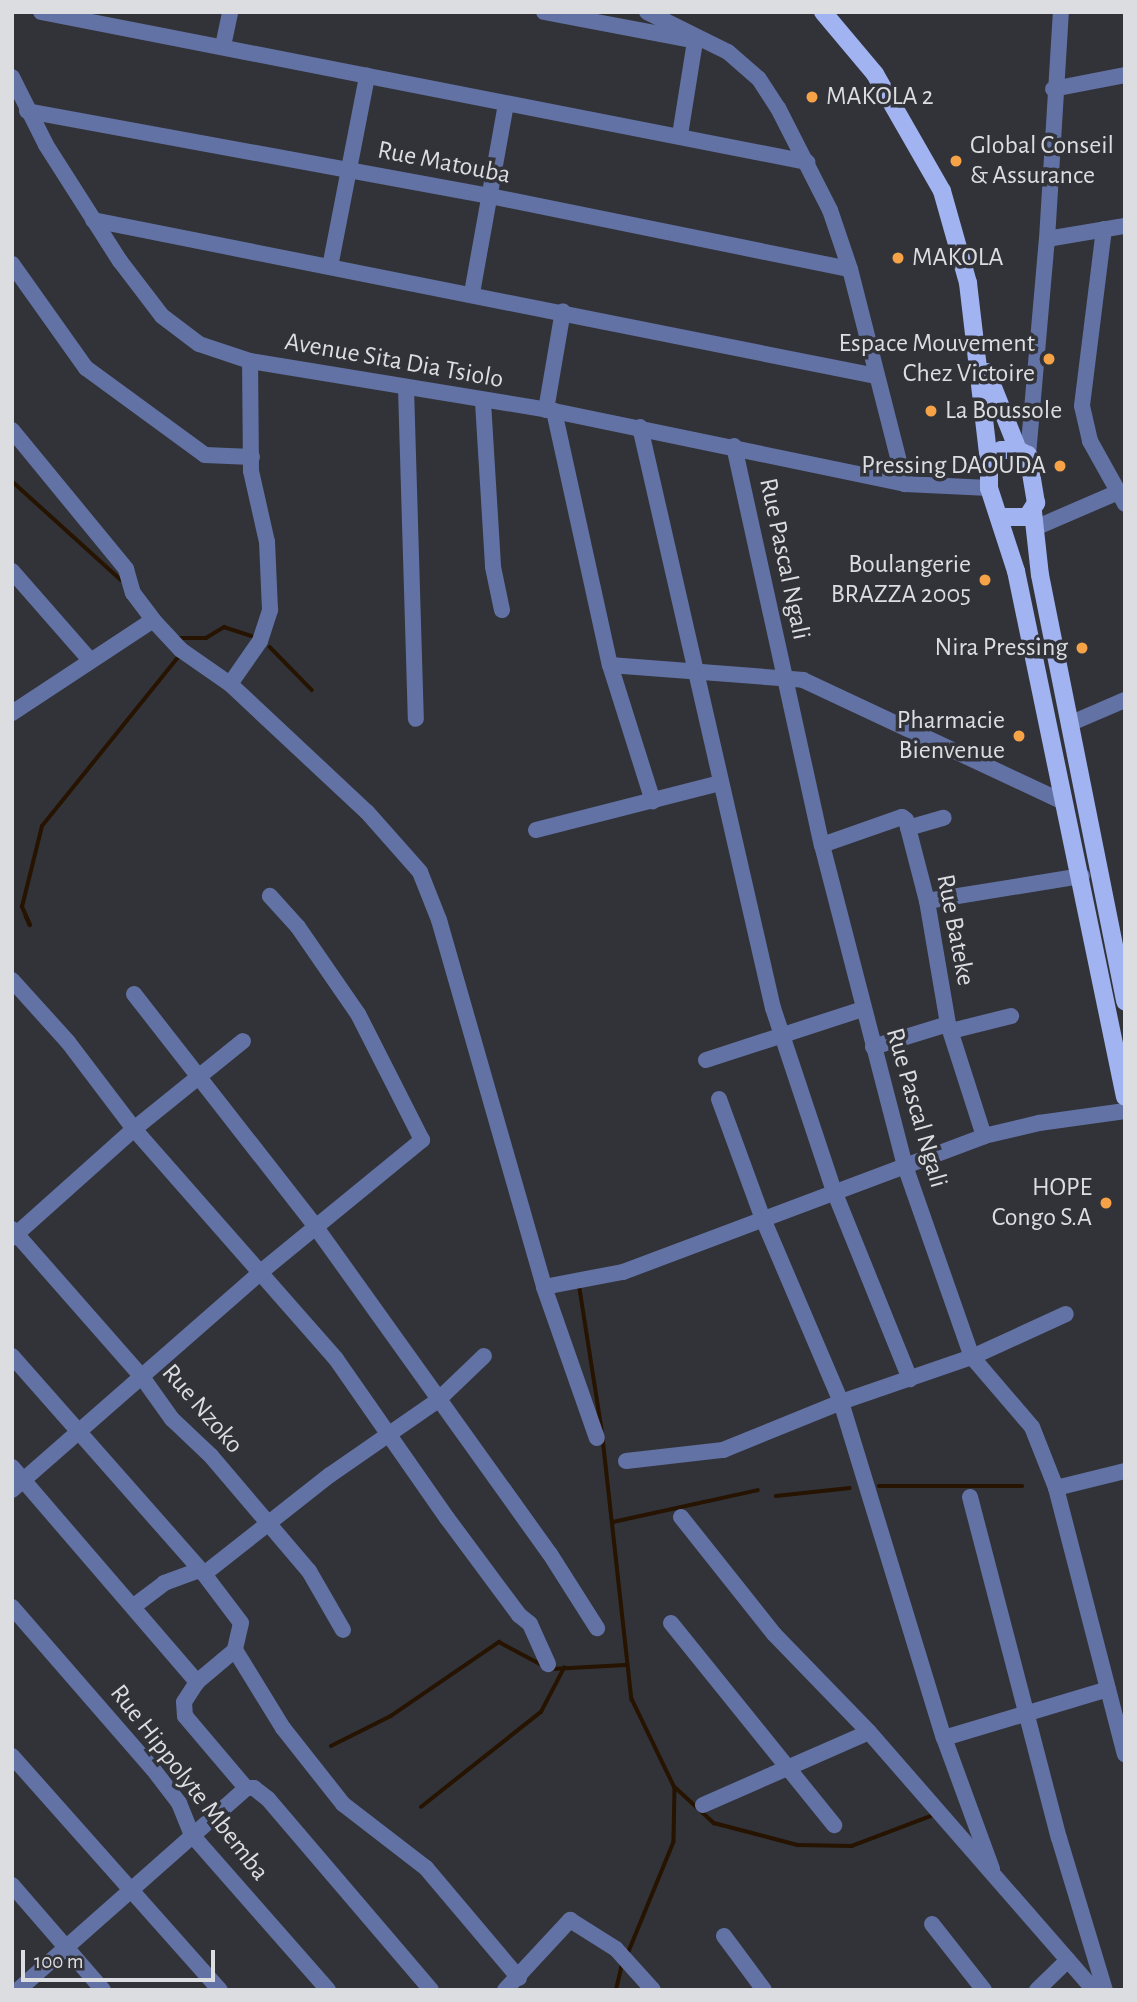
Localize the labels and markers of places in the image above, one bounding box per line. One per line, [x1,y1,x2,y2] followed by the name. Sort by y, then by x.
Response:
[826,81,934,113] place label: MAKOLA 2
[804,89,820,105] marker: MAKOLA 2
[970,130,1114,192] place label: Global Conseil & Assurance
[948,153,964,169] marker: Global Conseil & Assurance
[912,242,1004,274] place label: MAKOLA
[890,250,906,266] marker: MAKOLA
[839,328,1035,390] place label: Espace Mouvement Chez Victoire
[1041,351,1057,367] marker: Espace Mouvement Chez Victoire
[945,395,1062,427] place label: La Boussole
[923,403,939,419] marker: La Boussole
[861,450,1046,482] place label: Pressing DAOUDA
[1052,458,1068,474] marker: Pressing DAOUDA
[831,549,971,610] place label: Boulangerie BRAZZA 2005
[977,572,993,588] marker: Boulangerie BRAZZA 2005
[934,632,1068,664] place label: Nira Pressing
[1074,640,1090,656] marker: Nira Pressing
[897,705,1005,766] place label: Pharmacie Bienvenue
[1011,728,1027,744] marker: Pharmacie Bienvenue
[992,1172,1092,1234] place label: HOPE Congo S.A
[1098,1195,1114,1211] marker: HOPE Congo S.A

